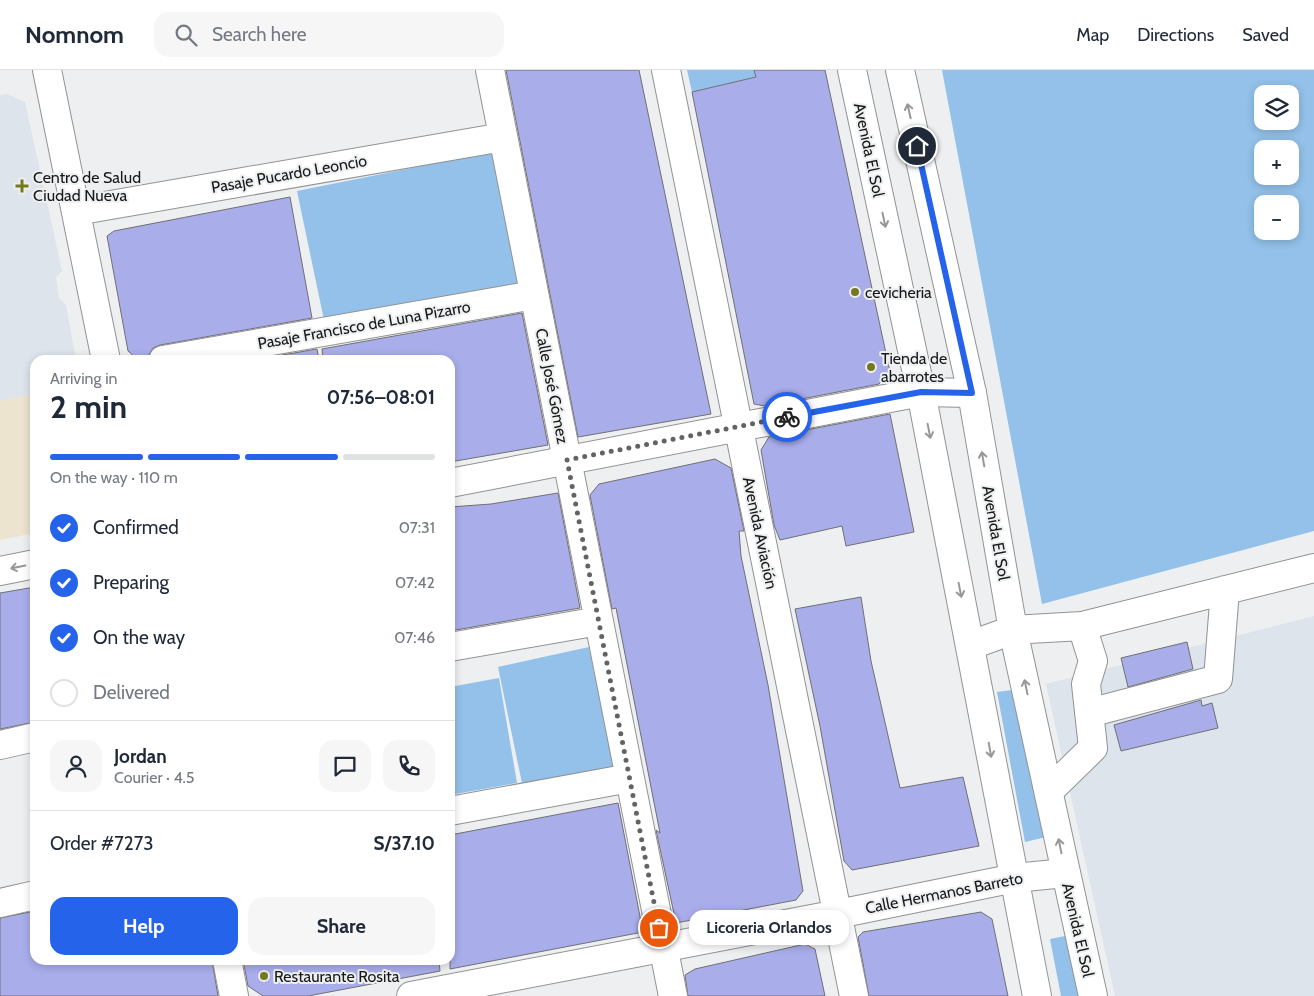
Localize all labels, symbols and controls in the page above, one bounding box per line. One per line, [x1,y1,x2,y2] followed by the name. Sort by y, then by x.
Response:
[154,12,504,57] search box
[25,20,124,49] text: Nomnom
[172,21,200,49] icon: search
[212,23,306,46] text: Search here
[1076,24,1109,46] text: Map
[1137,24,1214,46] text: Directions
[1242,24,1289,46] text: Saved
[1254,85,1299,240] map controls
[1254,85,1299,130] button: layers
[850,101,888,199] street label: Avenida El Sol
[904,104,913,120] one-way arrow
[896,125,938,167] pin
[903,132,931,160] icon: home
[1254,140,1299,185] button: +
[210,151,369,197] street label: Pasaje Pucardo Leoncio
[33,168,141,205] place label: Centro de Salud Ciudad Nueva
[15,179,29,193] marker: Centro de Salud Ciudad Nueva
[1254,195,1299,240] button: −
[880,212,889,228] one-way arrow
[865,283,932,302] place label: cevicheria
[849,286,861,298] marker: cevicheria
[256,297,472,353] street label: Pasaje Francisco de Luna Pizarro
[532,327,573,446] street label: Calle José Gómez
[881,349,947,386] place label: Tienda de abarrotes
[865,361,877,373] marker: Tienda de abarrotes
[50,369,117,388] text: Arriving in
[327,386,435,409] text: 07:56–08:01
[50,387,127,426] text: 2 min
[762,392,812,442] courier
[773,403,801,431] icon: bike
[924,422,934,438] one-way arrow
[978,451,988,467] one-way arrow
[50,468,178,487] text: On the way · 110 m
[739,475,781,591] street label: Avenida Aviación
[978,484,1014,582] street label: Avenida El Sol
[50,514,78,542] icon: check
[93,516,179,539] text: Confirmed
[399,518,435,537] text: 07:31
[10,563,26,573] one-way arrow
[50,569,78,597] icon: check
[93,571,169,594] text: Preparing
[395,573,435,592] text: 07:42
[956,582,965,598] one-way arrow
[50,624,78,652] icon: check
[93,626,185,649] text: On the way
[394,628,435,647] text: 07:46
[1021,679,1030,695] one-way arrow
[93,681,170,704] text: Delivered
[50,740,102,792] button: person
[319,740,371,792] button: chat
[383,740,435,792] button: phone
[985,742,995,758] one-way arrow
[114,745,167,768] text: Jordan
[114,768,195,787] text: Courier · 4.5
[50,832,154,855] text: Order #7273
[374,832,435,855] text: S/37.10
[1055,838,1065,854] one-way arrow
[864,868,1025,918] street label: Calle Hermanos Barreto
[1058,881,1098,979] street label: Avenida El Sol
[50,897,238,955] button: Help
[248,897,435,955] button: Share
[638,907,680,949] pin
[689,910,849,946] callout: Licoreria Orlandos
[645,914,673,942] icon: bag
[706,918,832,937] text: Licoreria Orlandos
[274,967,400,986] place label: Restaurante Rosita
[258,970,270,982] marker: Restaurante Rosita

